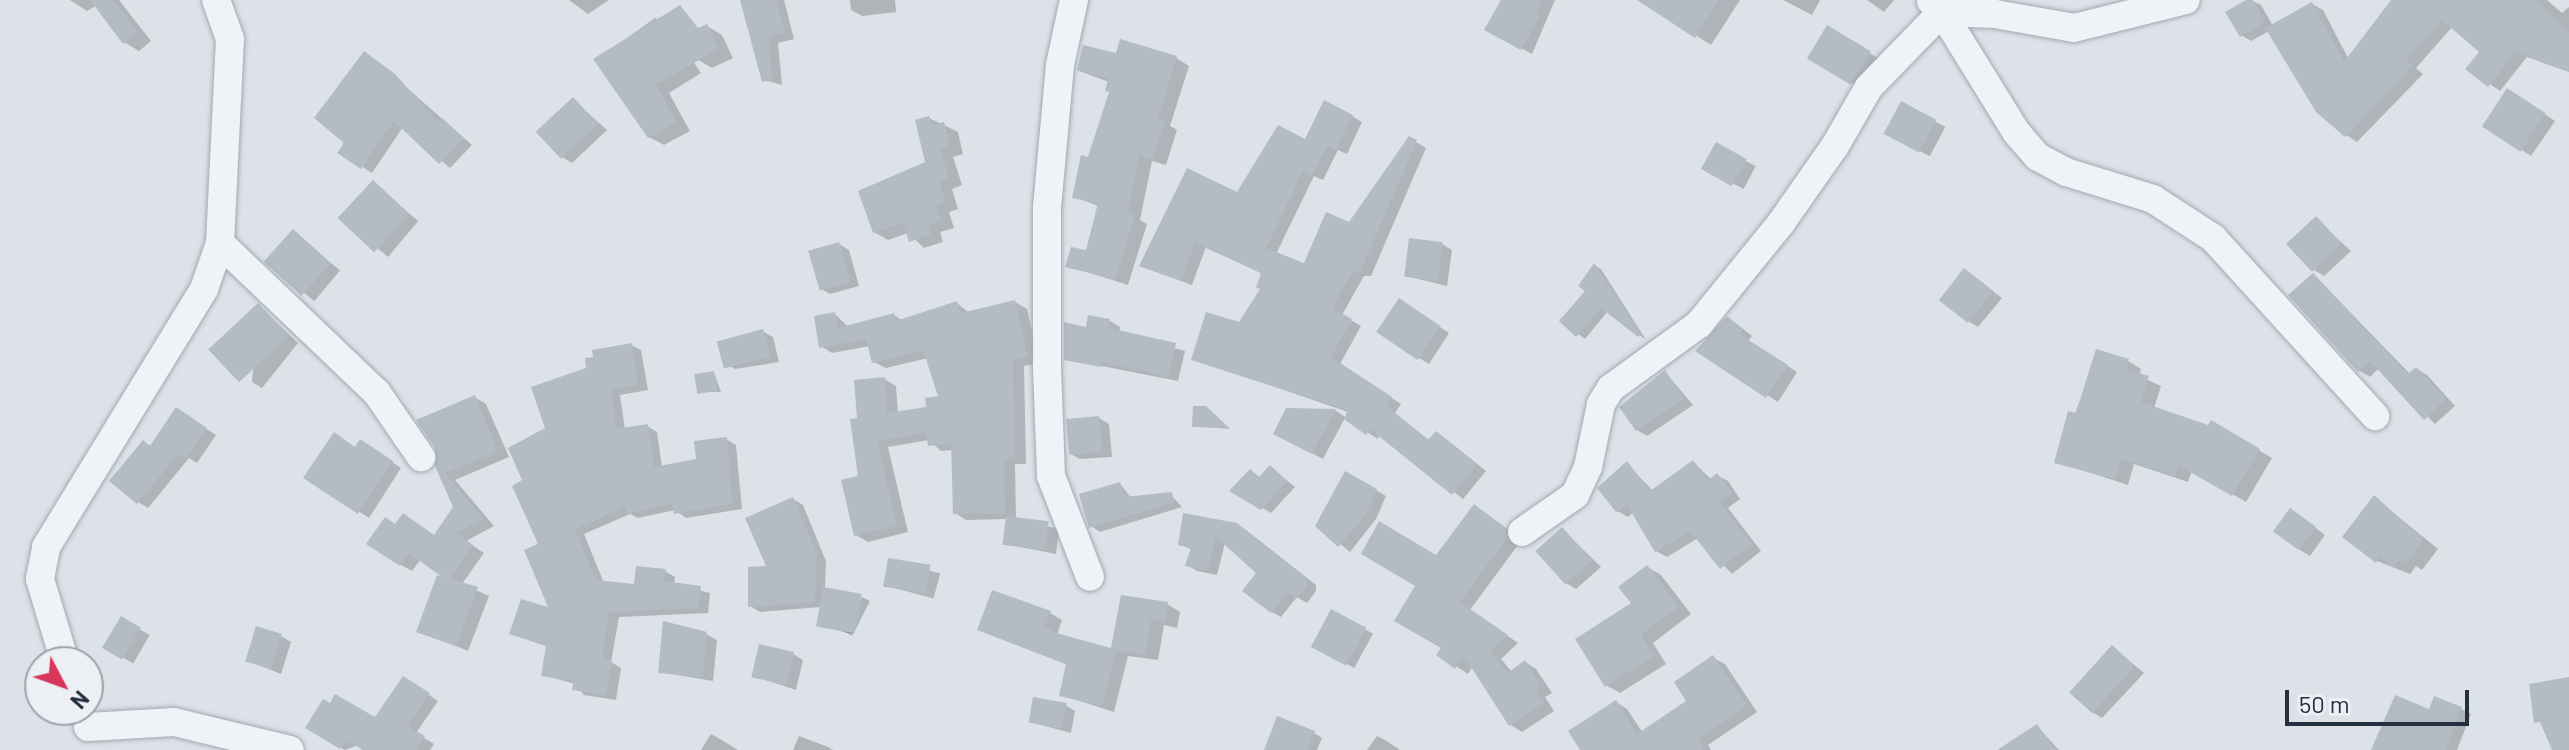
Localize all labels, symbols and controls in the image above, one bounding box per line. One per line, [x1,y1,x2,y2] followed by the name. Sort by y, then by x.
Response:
[24,646,104,726] north arrow
[2289,674,2473,724] scale bar
[66,686,95,714] text: N
[2299,689,2350,718] text: 50 m

